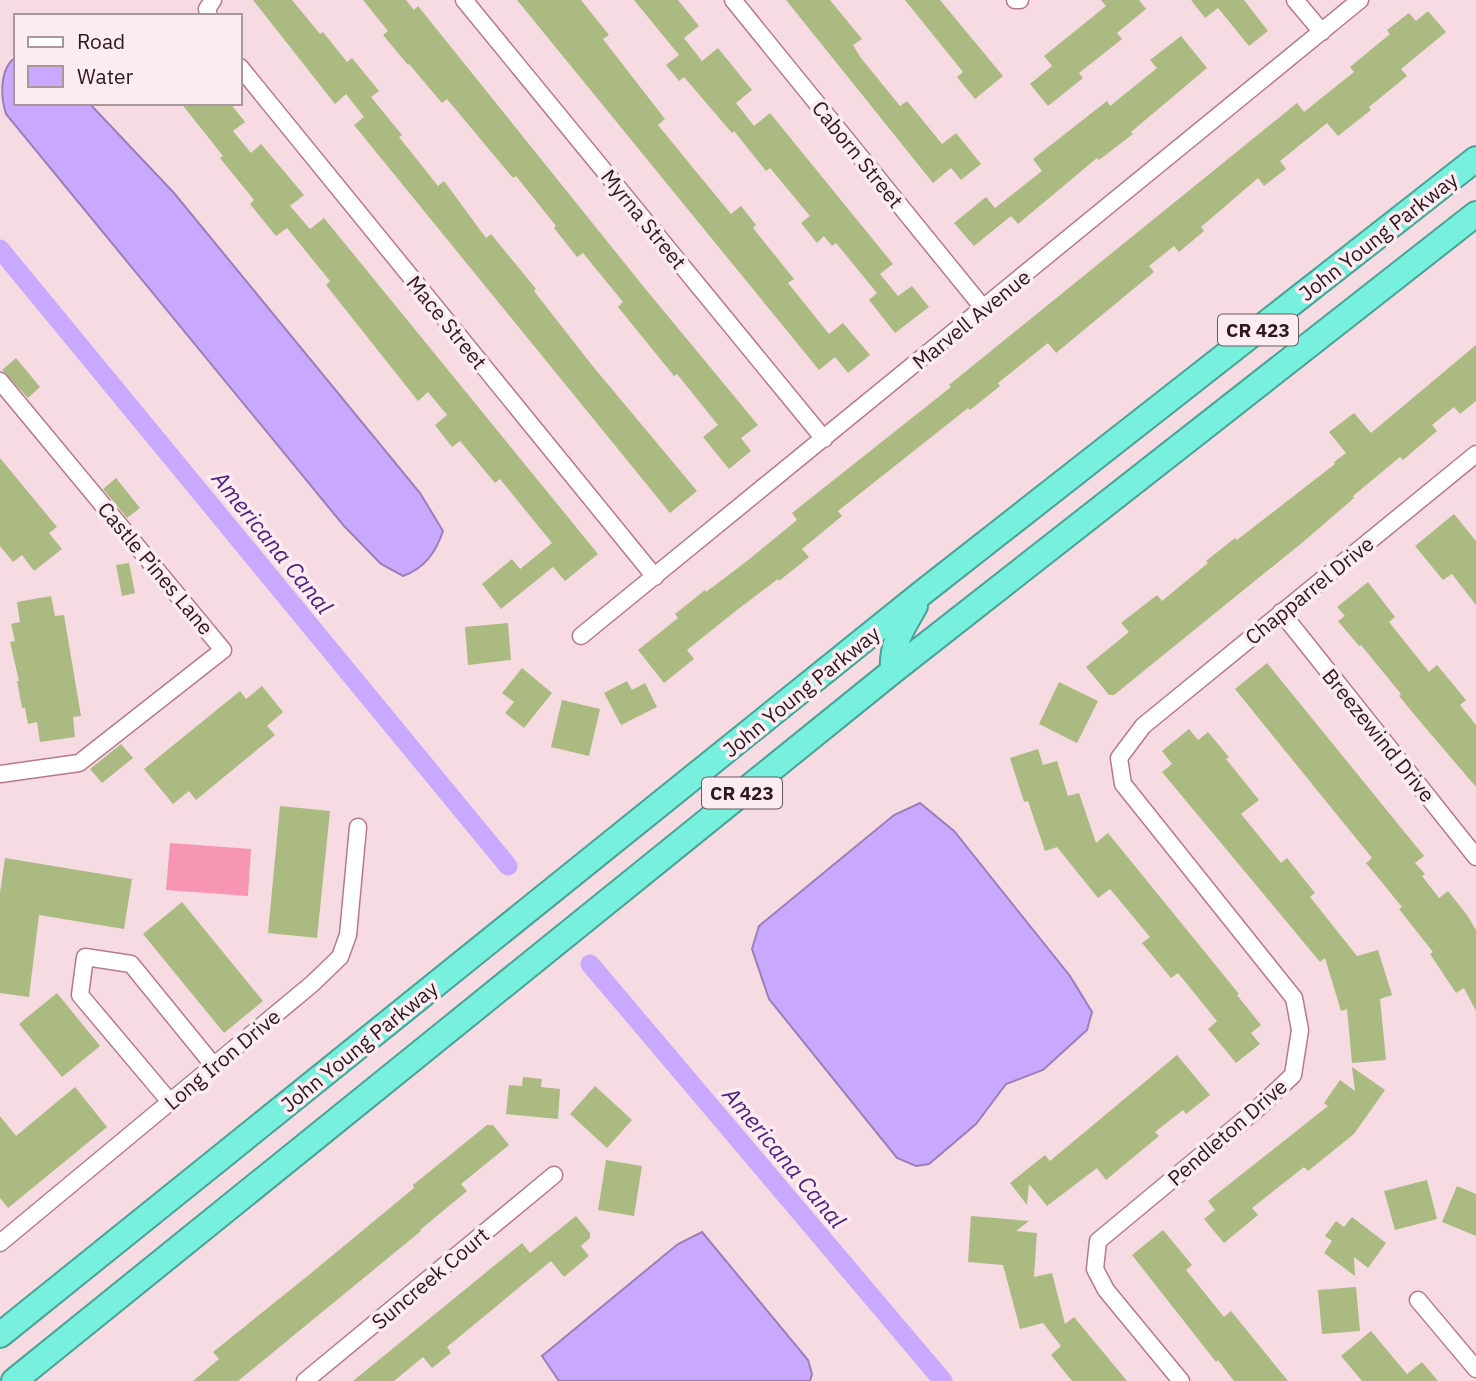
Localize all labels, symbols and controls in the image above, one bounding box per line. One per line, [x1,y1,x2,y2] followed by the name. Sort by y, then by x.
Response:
[14,14,242,105] legend
[77,27,125,55] text: Road
[77,62,134,90] text: Water
[806,95,910,213] street label: Caborn Street
[595,163,693,275] street label: Myrna Street
[1293,165,1464,307] street label: John Young Parkway
[906,263,1036,375] street label: Marvell Avenue
[401,269,493,375] street label: Mace Street
[1218,314,1298,346] road number: CR 423
[205,463,341,620] water label: Americana Canal
[92,496,220,640] street label: Castle Pines Lane
[1239,529,1379,651] street label: Chapparrel Drive
[717,619,886,763] street label: John Young Parkway
[1316,662,1442,808] street label: Breezewind Drive
[702,778,782,808] road number: CR 423
[275,974,444,1118] street label: John Young Parkway
[158,1002,286,1116] street label: Long Iron Drive
[1161,1072,1293,1192] street label: Pendleton Drive
[716,1079,854,1235] water label: Americana Canal
[365,1221,495,1335] street label: Suncreek Court

